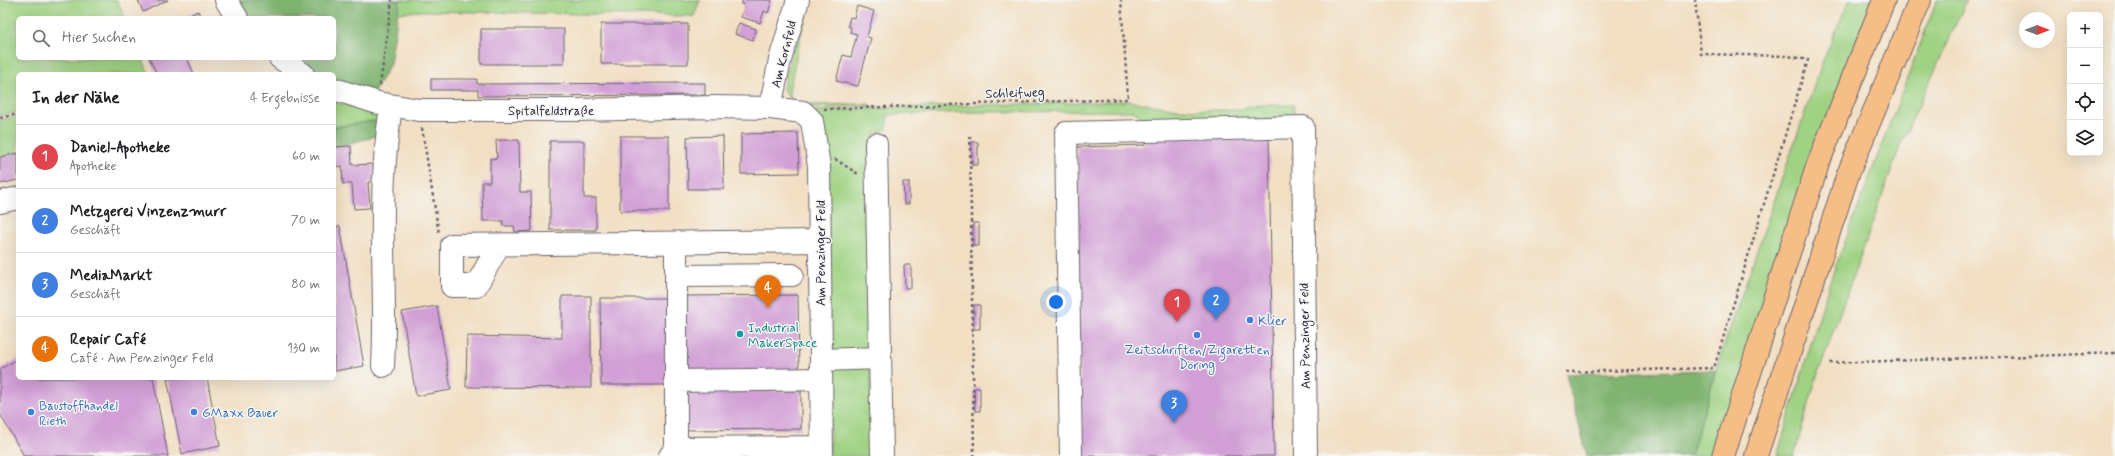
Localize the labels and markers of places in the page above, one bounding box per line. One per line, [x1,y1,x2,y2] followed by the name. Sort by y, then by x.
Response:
[755,275,781,308] pin: 4
[1203,287,1229,320] pin: 2
[1164,289,1190,322] pin: 1
[1258,313,1287,330] place label: Klier
[1245,315,1255,325] marker: Klier
[748,320,817,352] place label: Industrial MakerSpace
[735,329,745,339] marker: Industrial MakerSpace
[1192,330,1202,340] marker: Zeitschriften/Zigaretten Döring
[1125,342,1270,375] place label: Zeitschriften/Zigaretten Döring
[1161,390,1187,423] pin: 3
[39,398,118,430] place label: Baustoffhandel Rieth
[202,405,279,422] place label: GMaxx Bauer
[26,407,36,417] marker: Baustoffhandel Rieth
[189,407,199,417] marker: GMaxx Bauer

